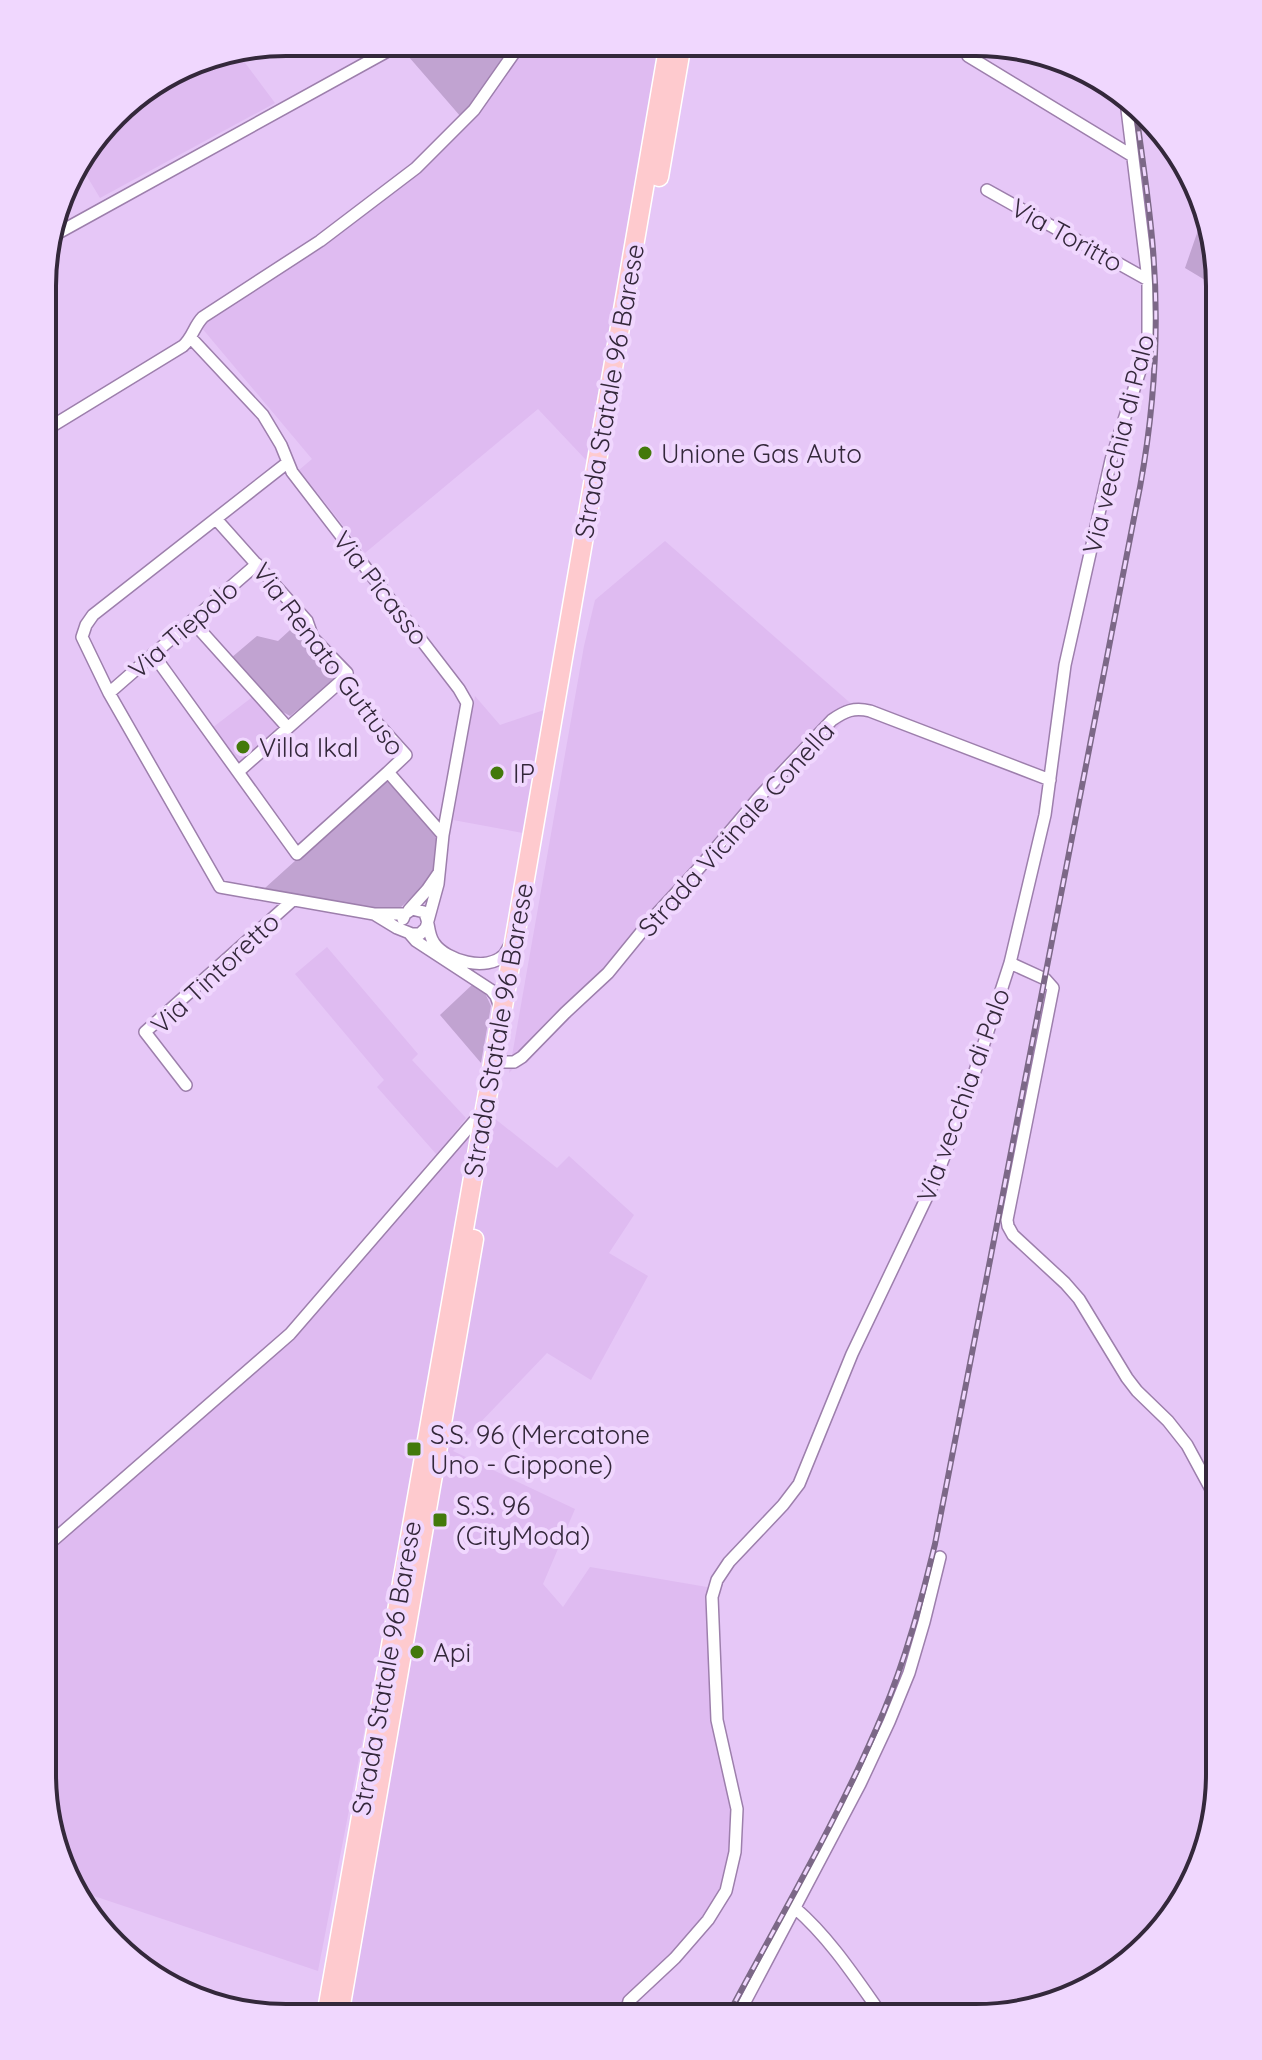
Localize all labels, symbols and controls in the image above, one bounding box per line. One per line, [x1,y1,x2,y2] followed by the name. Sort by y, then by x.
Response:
[1005,191,1129,279] street label: Via Toritto
[567,241,651,541] street label: Strada Statale 96 Barese
[1075,331,1161,557] street label: Via vecchia di Palo
[661,437,862,470] place label: Unione Gas Auto
[636,444,654,462] marker: Unione Gas Auto
[326,524,436,652] street label: Via Picasso
[246,556,412,762] street label: Via Renato Guttuso
[121,572,245,686] street label: Via Tiepolo
[631,715,841,943] street label: Strada Vicinale Conella
[259,731,359,764] place label: Villa Ikal
[234,738,252,756] marker: Villa Ikal
[513,757,535,790] place label: IP
[488,764,506,782] marker: IP
[456,880,540,1180] street label: Strada Statale 96 Barese
[144,905,286,1041] street label: Via Tintoretto
[909,984,1017,1206] street label: Via vecchia di Palo
[430,1418,650,1481] place label: S.S. 96 (Mercatone Uno - Cippone)
[405,1440,423,1458] marker: S.S. 96 (Mercatone Uno - Cippone)
[456,1489,590,1552] place label: S.S. 96 (CityModa)
[431,1511,449,1529] marker: S.S. 96 (CityModa)
[344,1518,428,1818] street label: Strada Statale 96 Barese
[433,1636,471,1669] place label: Api
[408,1643,426,1661] marker: Api

